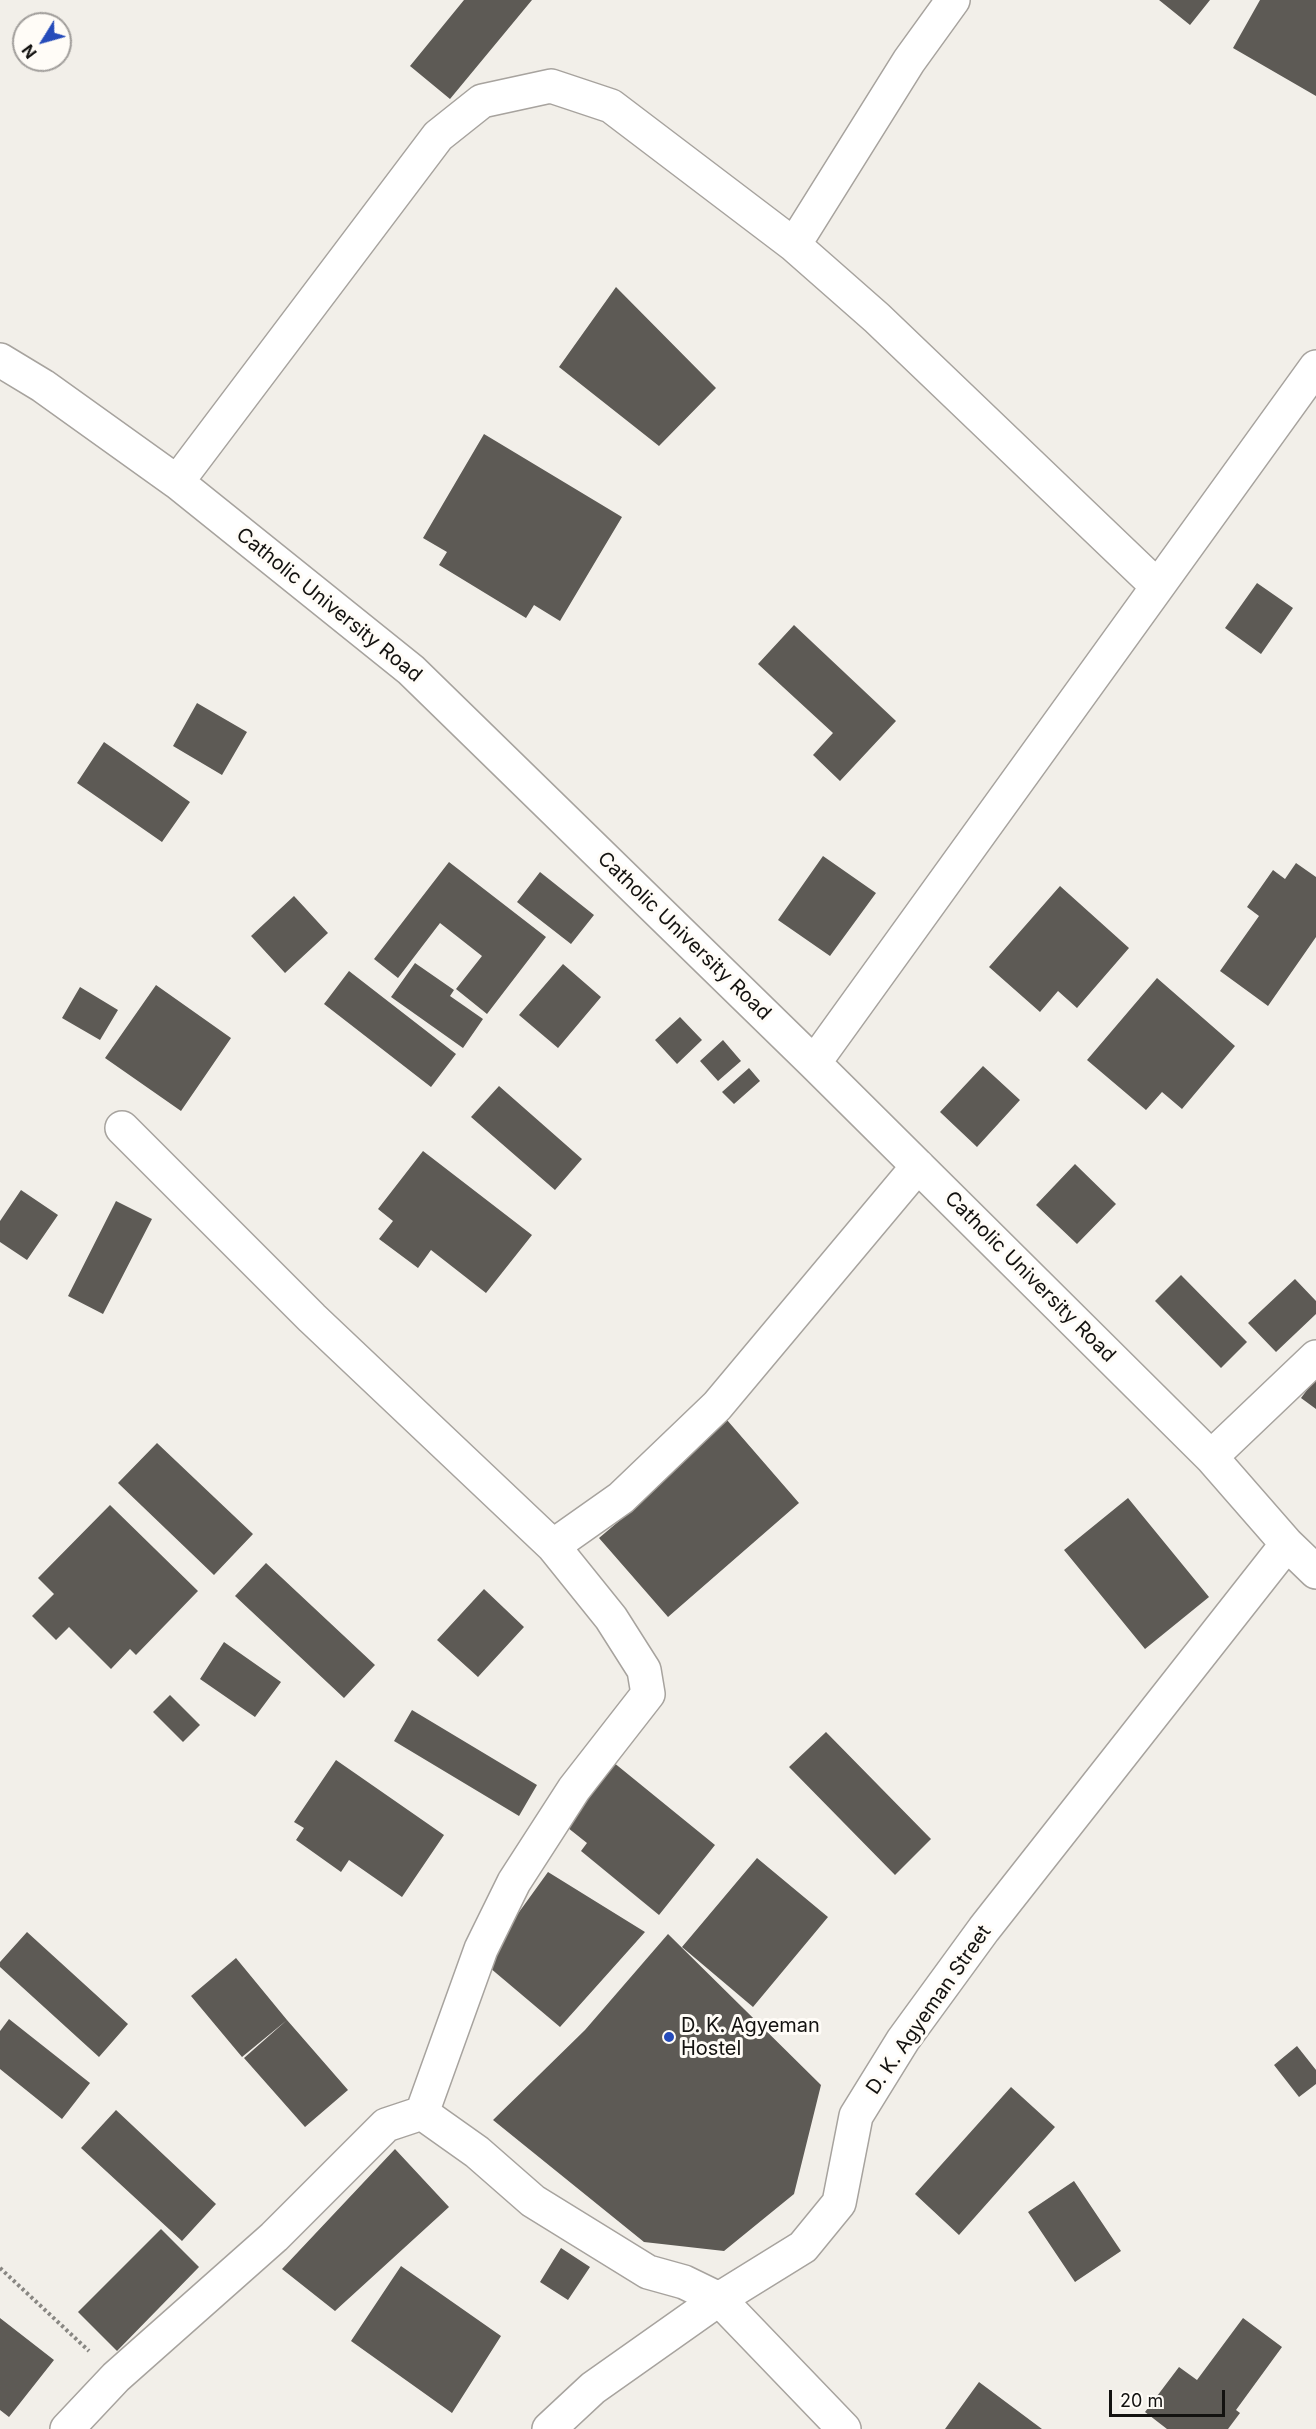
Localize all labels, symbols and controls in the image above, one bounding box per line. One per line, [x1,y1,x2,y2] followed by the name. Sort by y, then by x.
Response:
[12,12,72,72] north arrow
[18,41,41,63] text: N
[231,523,427,687] street label: Catholic University Road
[592,847,776,1025] street label: Catholic University Road
[940,1187,1120,1367] street label: Catholic University Road
[862,1921,996,2099] street label: D. K. Agyeman Street
[681,2014,820,2061] place label: D. K. Agyeman Hostel
[662,2030,676,2044] marker: D. K. Agyeman Hostel
[1112,2378,1228,2416] scale bar
[1120,2390,1163,2411] text: 20 m

